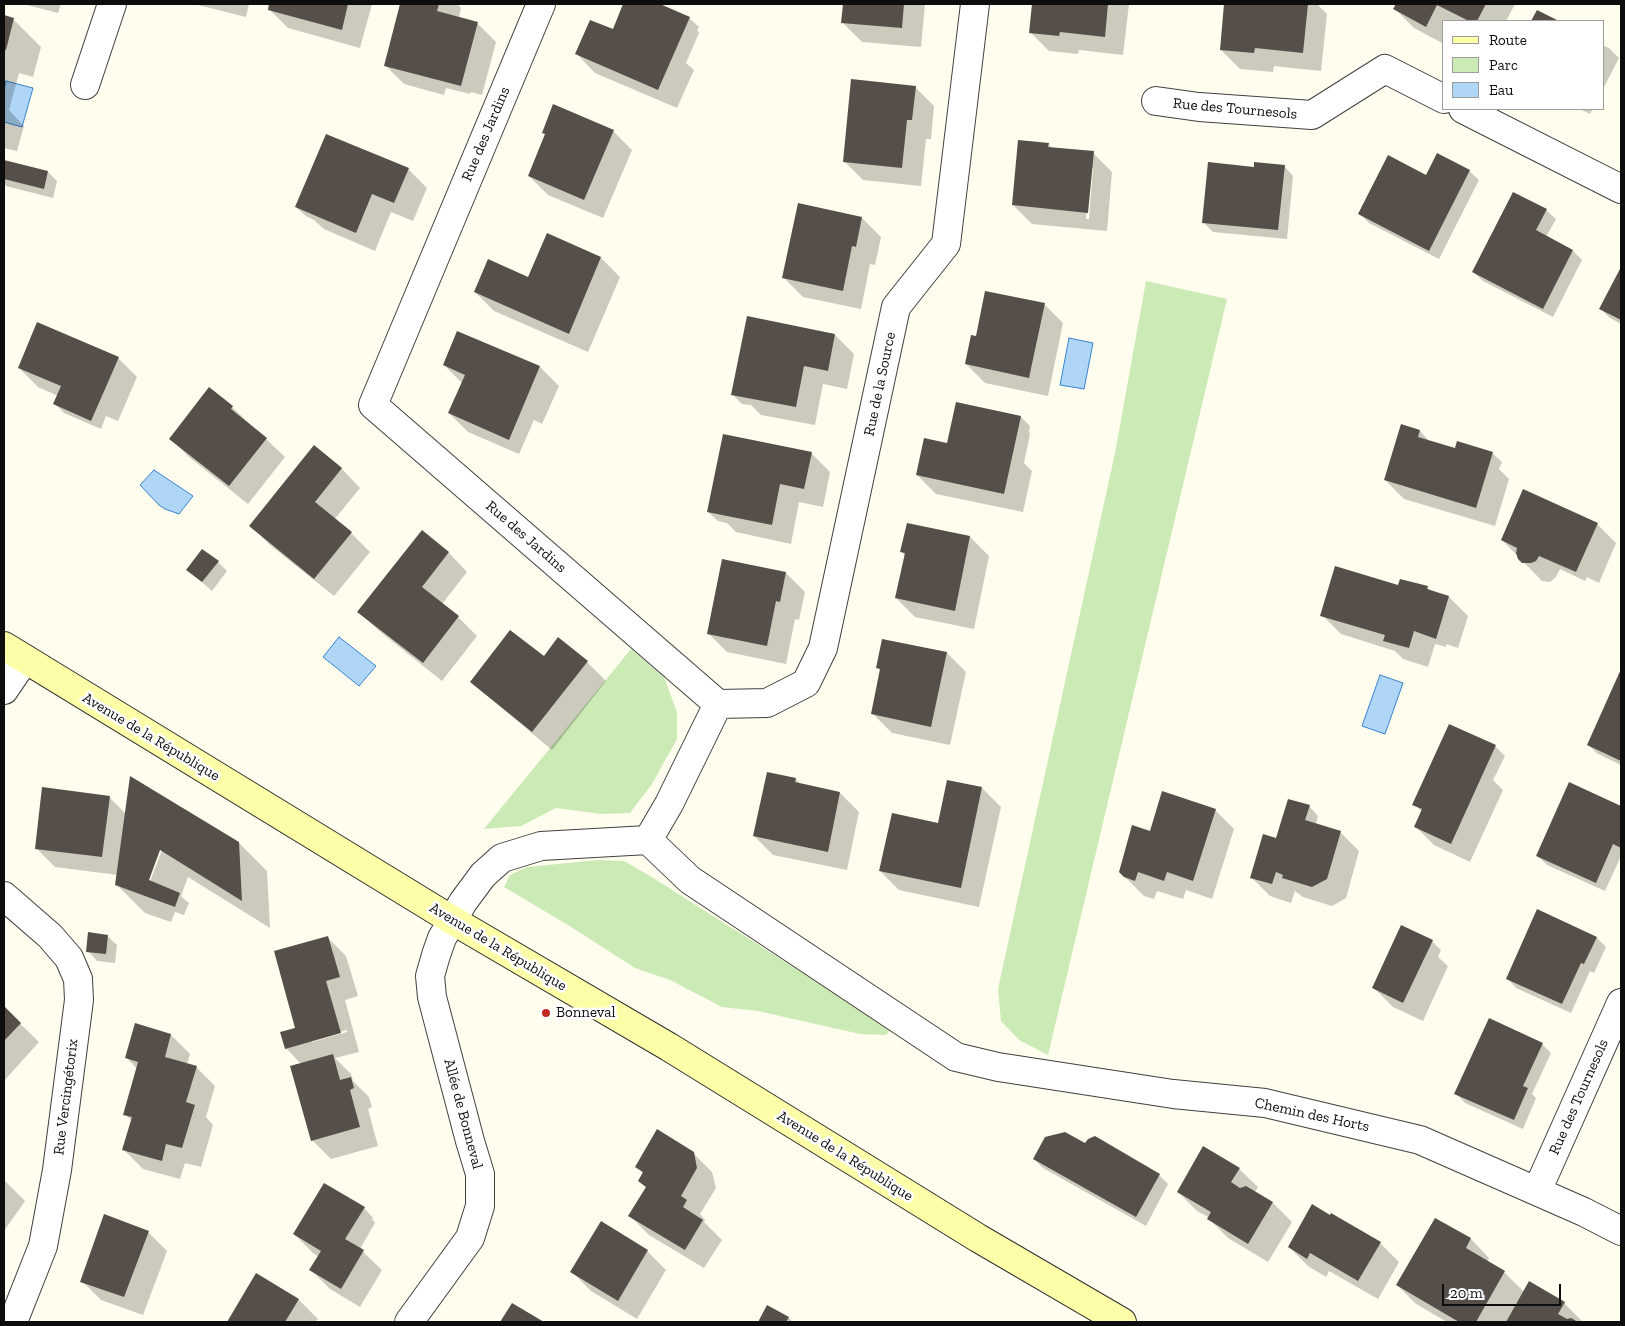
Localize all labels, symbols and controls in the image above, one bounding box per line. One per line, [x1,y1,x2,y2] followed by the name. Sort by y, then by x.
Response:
[1442,20,1605,110] legend
[1489,31,1527,49] text: Route
[1489,56,1518,74] text: Parc
[1489,81,1513,99] text: Eau
[458,84,514,184] street label: Rue des Jardins
[1172,95,1298,123] street label: Rue des Tournesols
[860,330,900,438] street label: Rue de la Source
[482,497,570,577] street label: Rue des Jardins
[79,689,223,785] street label: Avenue de la République
[426,899,570,995] street label: Avenue de la République
[556,1004,616,1022] place label: Bonneval
[540,1007,552,1019] marker: Bonneval
[1545,1036,1613,1158] street label: Rue des Tournesols
[50,1038,82,1156] street label: Rue Vercingétorix
[440,1057,486,1171] street label: Allée de Bonneval
[1253,1094,1371,1136] street label: Chemin des Horts
[774,1107,916,1205] street label: Avenue de la République
[1445,1274,1564,1306] scale bar
[1450,1284,1483,1302] text: 20 m

